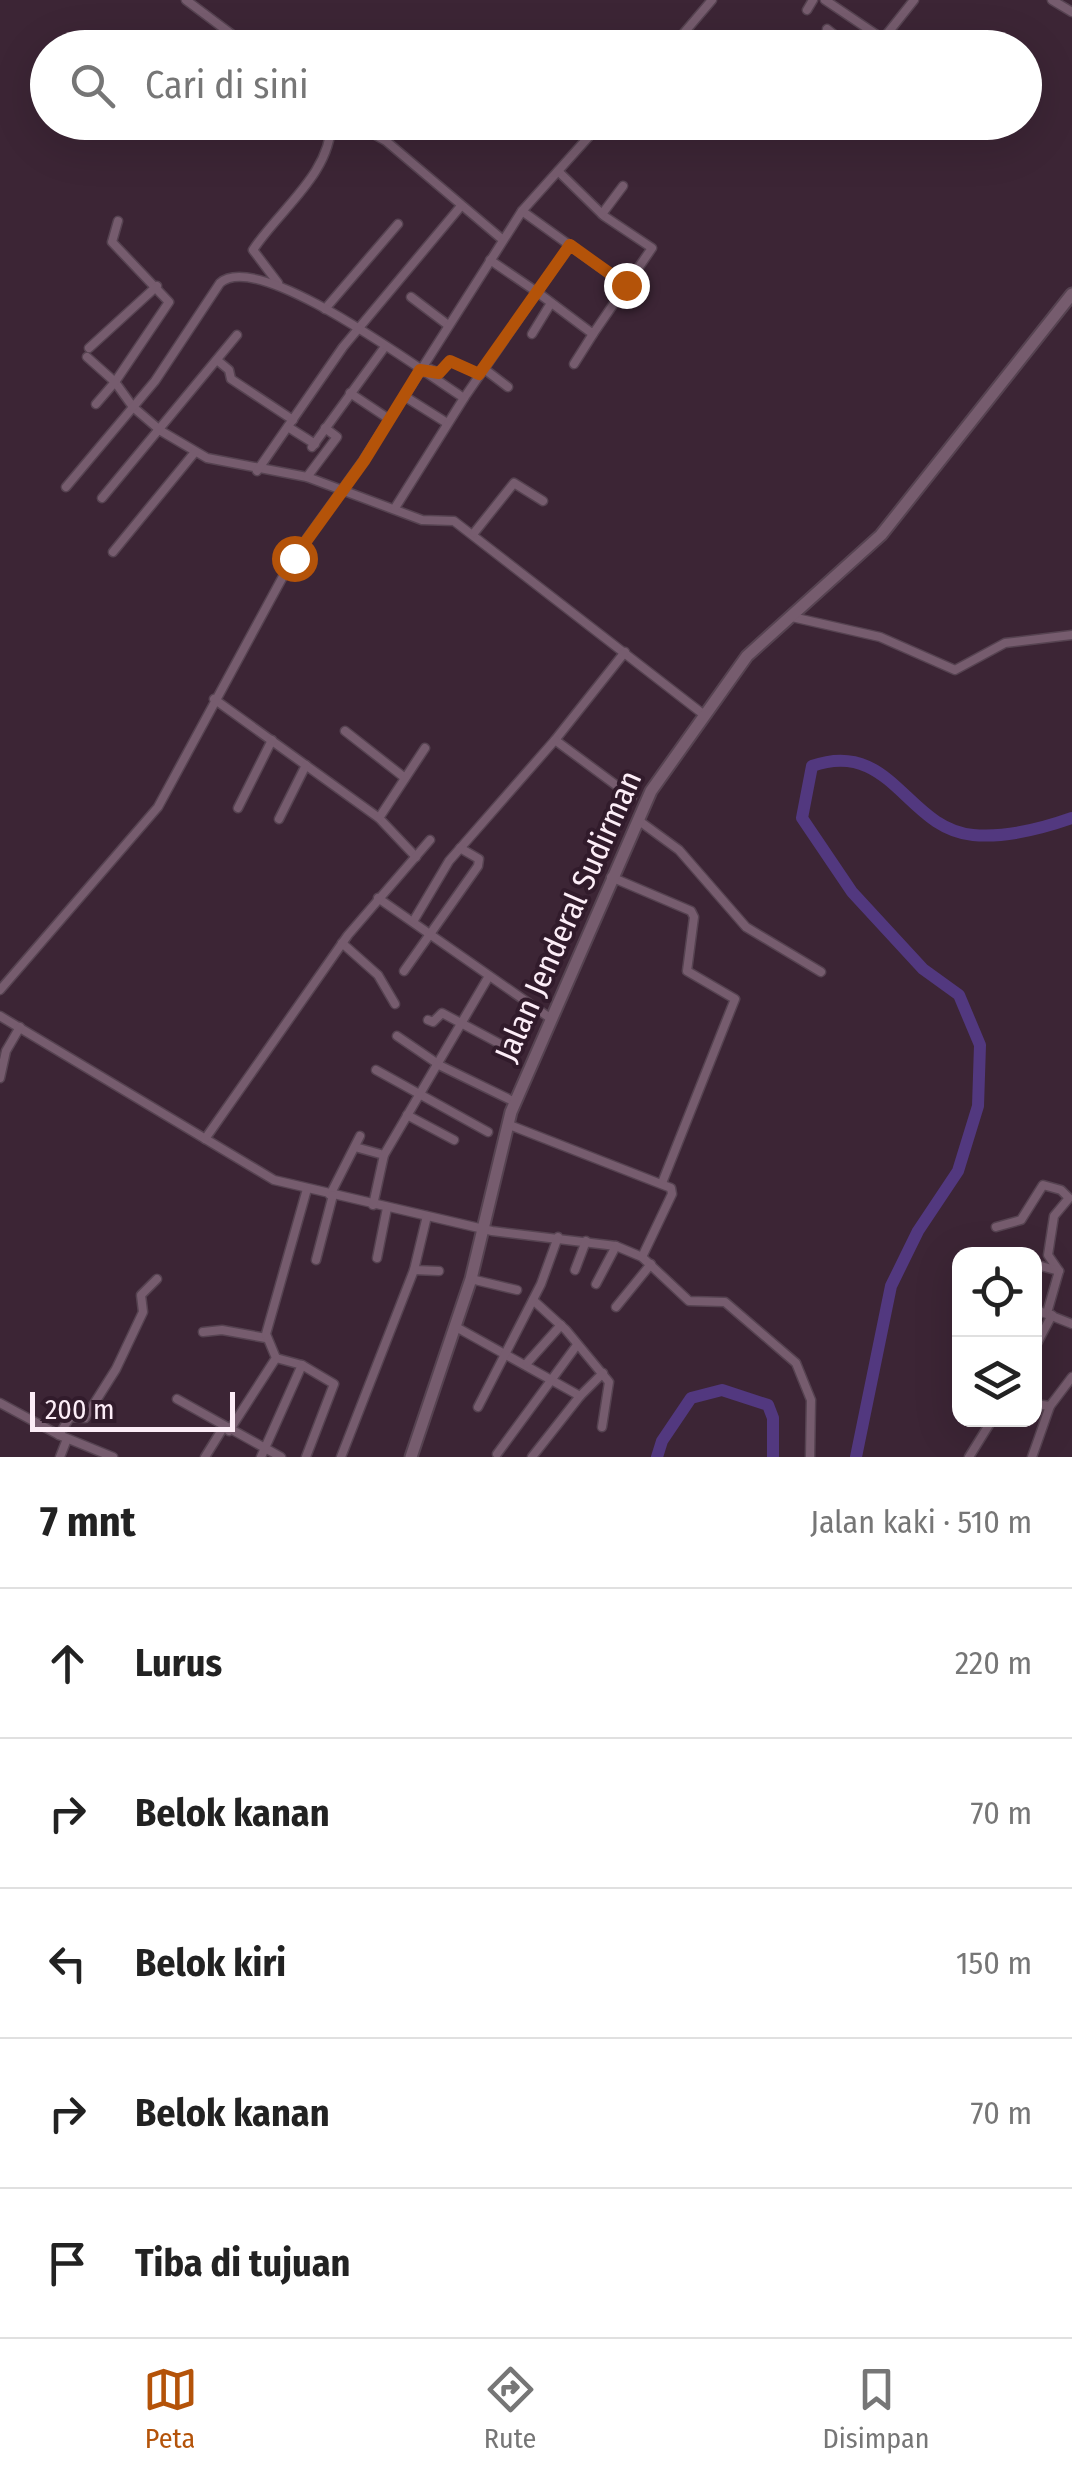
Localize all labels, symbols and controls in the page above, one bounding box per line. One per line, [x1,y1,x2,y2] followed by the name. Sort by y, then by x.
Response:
[30,30,1042,140] search box
[65,58,120,113] icon: search
[145,62,309,108] text: Cari di sini
[604,263,650,309] route end
[272,536,318,582] route start
[487,765,649,1067] street label: Jalan Jenderal Sudirman
[952,1247,1042,1427] map controls
[952,1247,1042,1337] button: locate
[952,1337,1042,1427] button: layers
[30,1387,235,1432] scale bar
[45,1393,115,1426] text: 200 m
[40,1497,135,1547] text: 7 mnt
[810,1503,1032,1541] text: Jalan kaki · 510 m
[40,1636,95,1691] icon: ahead
[135,1640,222,1686] text: Lurus
[955,1644,1032,1682] text: 220 m
[40,1786,95,1841] icon: right
[135,1790,330,1836] text: Belok kanan
[971,1794,1032,1832] text: 70 m
[40,1936,95,1991] icon: left
[135,1940,286,1986] text: Belok kiri
[956,1944,1032,1982] text: 150 m
[40,2086,95,2141] icon: right
[135,2090,330,2136] text: Belok kanan
[971,2094,1032,2132] text: 70 m
[40,2236,95,2291] icon: arrive
[135,2240,351,2286] text: Tiba di tujuan
[143,2362,198,2455] tab: Peta
[483,2362,538,2455] tab: Rute
[823,2362,930,2455] tab: Disimpan

